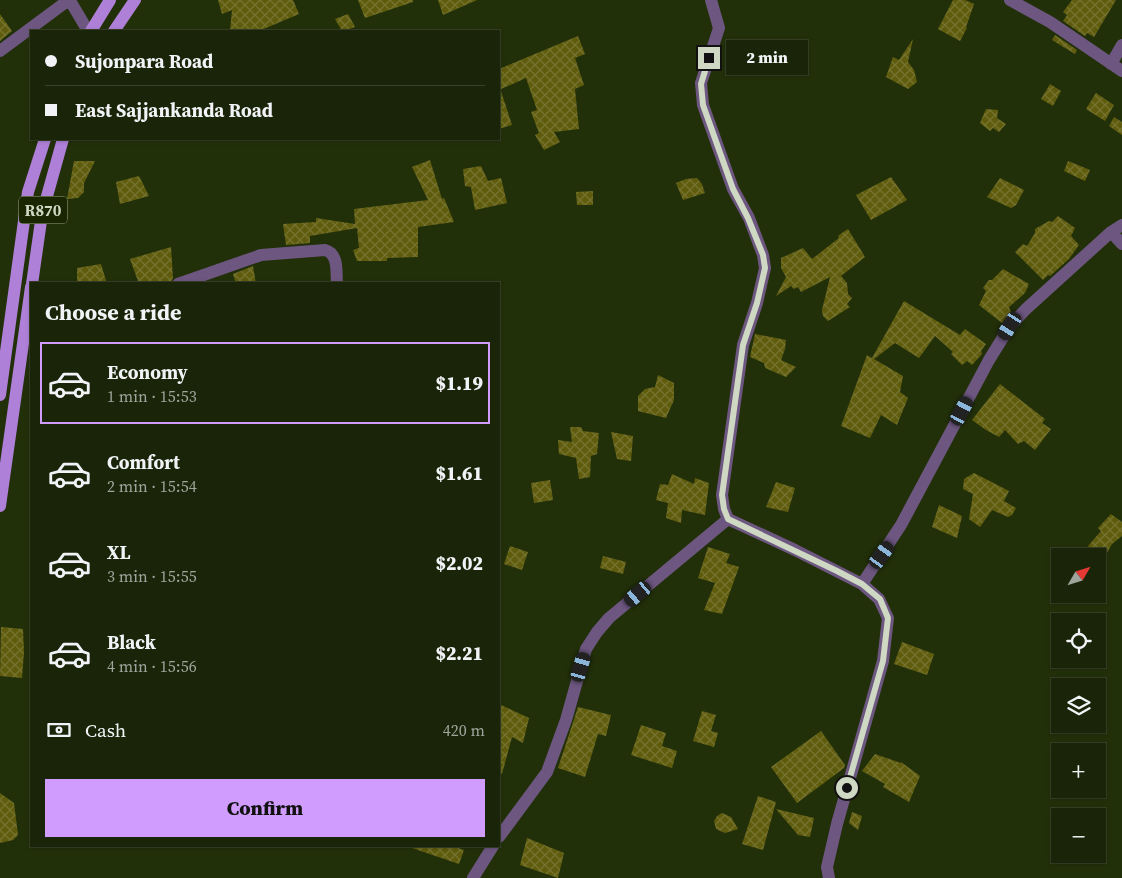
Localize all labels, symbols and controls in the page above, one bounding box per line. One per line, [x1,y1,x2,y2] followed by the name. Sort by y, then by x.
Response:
[726,40,809,76] callout: 2 min
[746,46,788,68] text: 2 min
[698,47,720,69] route end
[75,48,213,74] text: Sujonpara Road
[75,97,273,123] text: East Sajjankanda Road
[19,196,67,224] road number: R870
[45,297,182,327] text: Choose a ride
[995,309,1024,343] car
[107,359,188,385] text: Economy
[47,361,92,406] icon: car
[435,370,483,396] text: $1.19
[107,385,197,407] text: 1 min · 15:53
[948,394,975,428] car
[107,449,180,475] text: Comfort
[47,451,92,496] icon: car
[435,460,483,486] text: $1.61
[107,475,197,497] text: 2 min · 15:54
[867,538,896,572] car
[107,539,130,565] text: XL
[47,541,92,586] icon: car
[1051,548,1106,602] north arrow
[1051,548,1106,863] map controls
[435,550,483,576] text: $2.02
[107,565,197,587] text: 3 min · 15:55
[621,579,654,609] car
[1051,613,1106,668] button: locate
[107,629,156,655] text: Black
[47,631,92,676] icon: car
[435,640,483,666] text: $2.21
[569,651,592,683] car
[107,655,197,677] text: 4 min · 15:56
[1051,678,1106,733] button: layers
[45,716,73,744] icon: cash
[85,717,126,743] text: Cash
[443,719,485,741] text: 420 m
[1051,743,1106,798] button: +
[836,777,858,799] route start
[45,779,485,837] button: Confirm
[1051,808,1106,863] button: −

